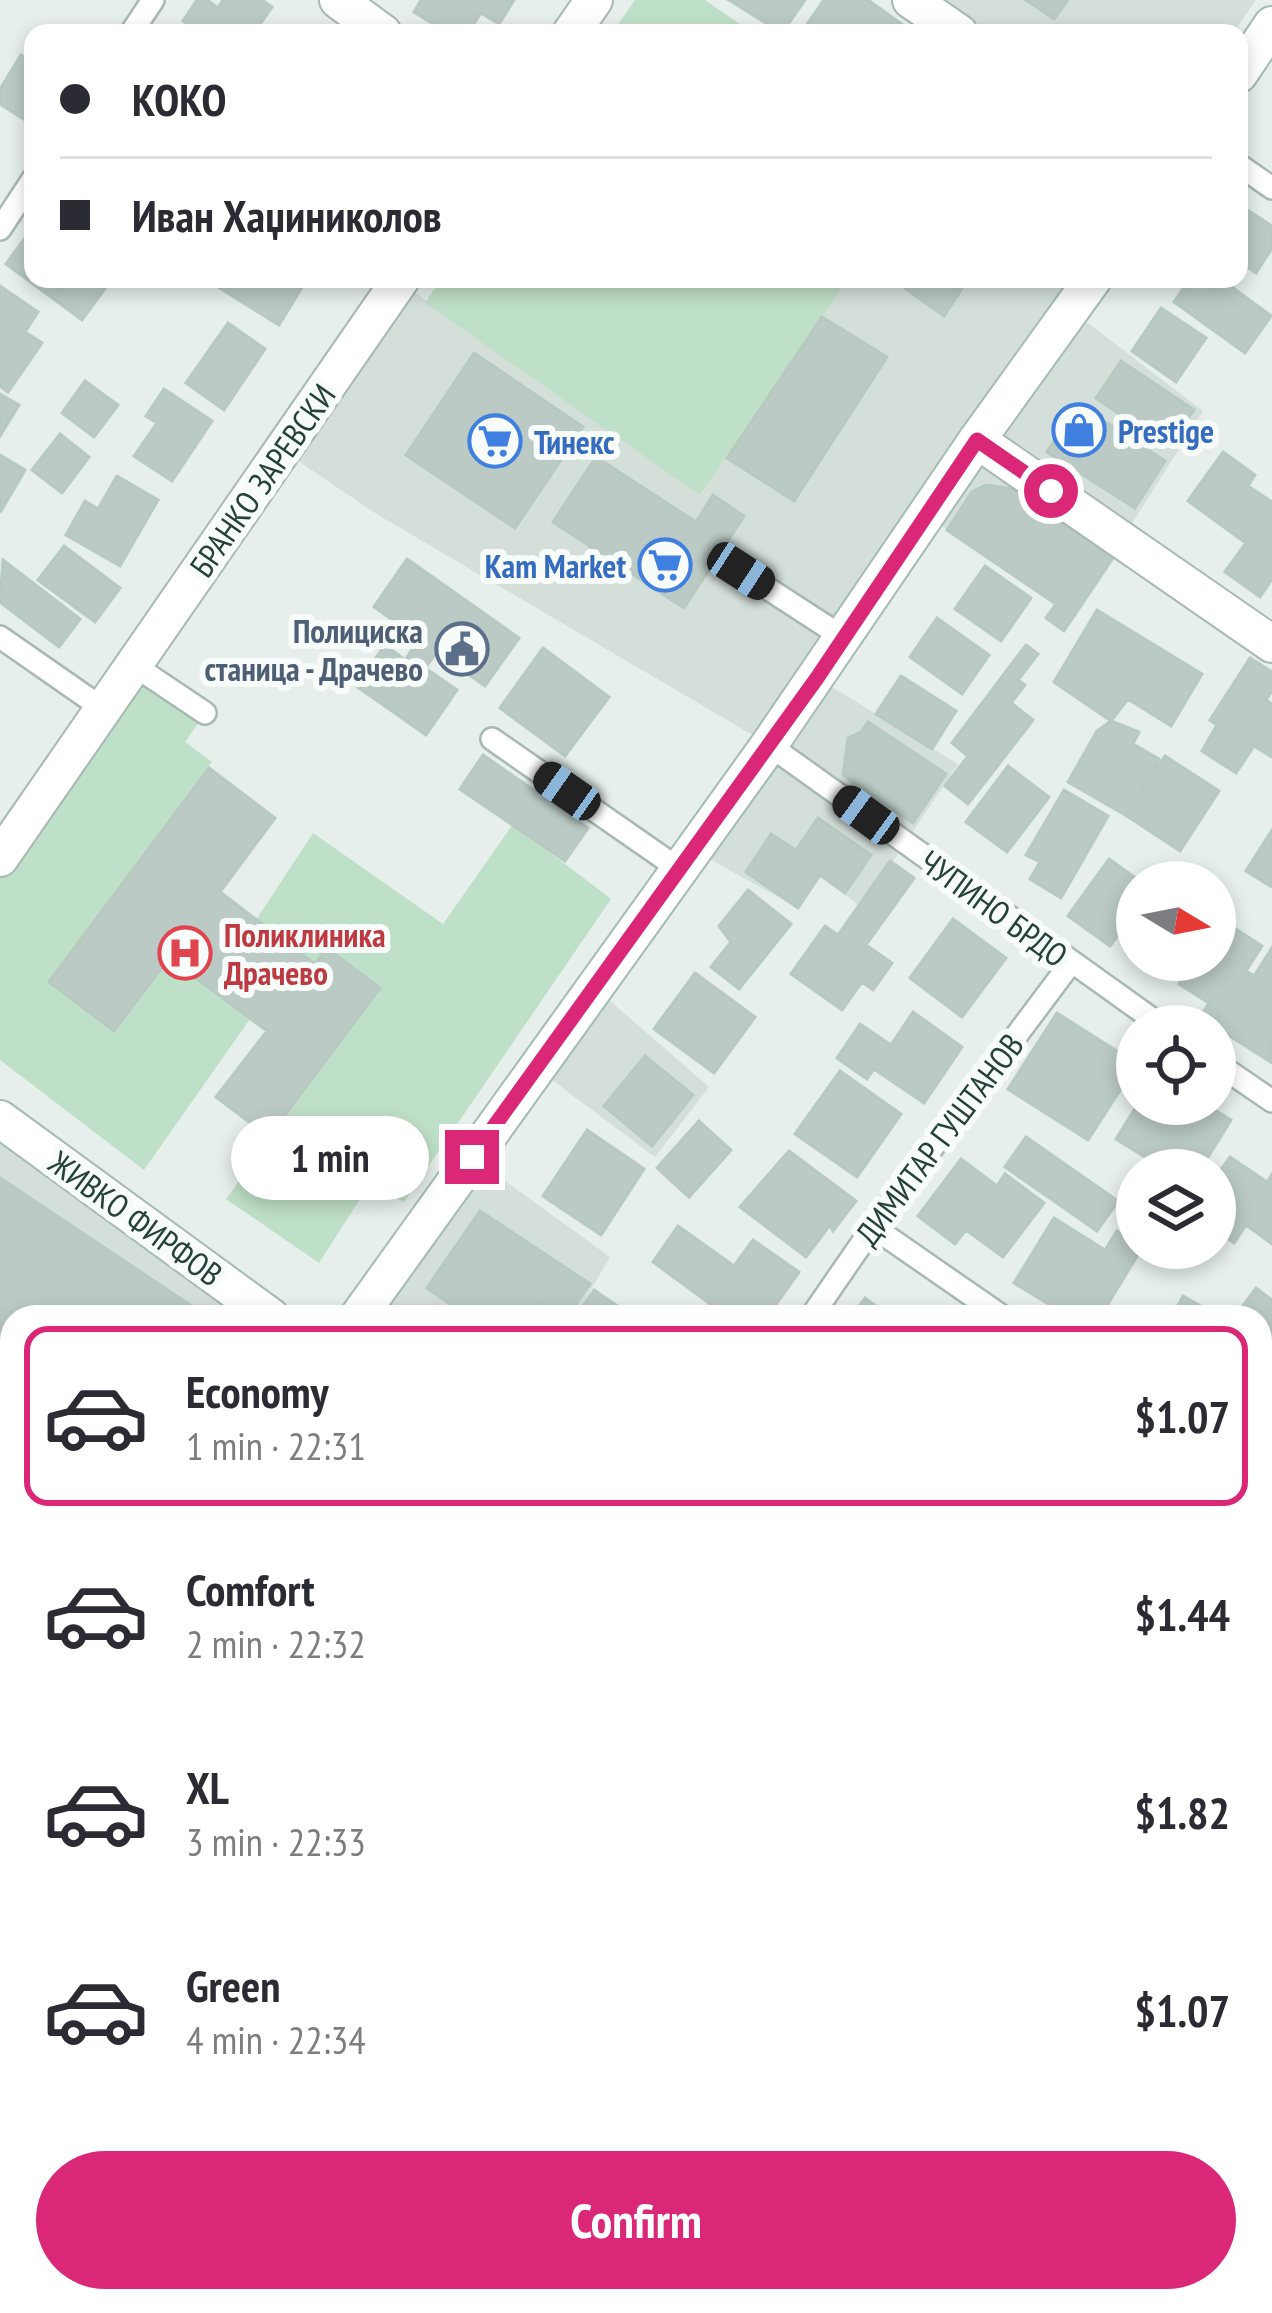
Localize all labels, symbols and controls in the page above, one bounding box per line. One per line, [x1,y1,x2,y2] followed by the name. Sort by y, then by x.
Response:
[132,70,226,128] text: КОКО
[132,186,442,244] text: Иван Хаџиниколов
[180,375,344,585] street label: БРАНКО ЗАРЕВСКИ
[1051,402,1107,458] shop icon: Prestige
[1118,409,1214,452] place label: Prestige
[467,413,523,469] supermarket icon: Тинекс
[534,420,615,463] place label: Тинекс
[1024,464,1078,518] route start
[701,536,781,606] car
[637,537,693,593] supermarket icon: Kam Market
[485,544,626,587] place label: Kam Market
[205,609,423,690] place label: Полициска станица - Драчево
[434,621,490,677] public building icon: Полициска станица - Драчево
[527,756,607,826] car
[826,779,906,851] car
[912,840,1076,976] street label: ЧУПИНО БРДО
[1116,861,1236,981] north arrow
[1116,861,1236,1269] map controls
[224,913,386,994] place label: Поликлиника Драчево
[157,925,213,981] hospital icon: Поликлиника Драчево
[1116,1005,1236,1125] button: locate
[845,1025,1033,1253] street label: ДИМИТАР ГУШТАНОВ
[232,1115,430,1199] callout: 1 min
[445,1130,499,1184] route end
[291,1132,369,1183] text: 1 min
[40,1140,231,1295] street label: ЖИВКО ФИРФОВ
[1116,1149,1236,1269] button: layers
[42,1362,150,1470] icon: car
[186,1362,329,1420] text: Economy
[1134,1387,1230,1445] text: $1.07
[186,1420,366,1471] text: 1 min · 22:31
[42,1560,150,1668] icon: car
[186,1560,315,1618] text: Comfort
[1134,1585,1230,1643] text: $1.44
[186,1618,366,1669] text: 2 min · 22:32
[42,1758,150,1866] icon: car
[186,1758,229,1816] text: XL
[1134,1783,1230,1841] text: $1.82
[186,1816,366,1867] text: 3 min · 22:33
[42,1956,150,2064] icon: car
[186,1956,281,2014] text: Green
[1134,1981,1230,2039] text: $1.07
[186,2014,366,2065] text: 4 min · 22:34
[36,2151,1236,2289] button: Confirm

